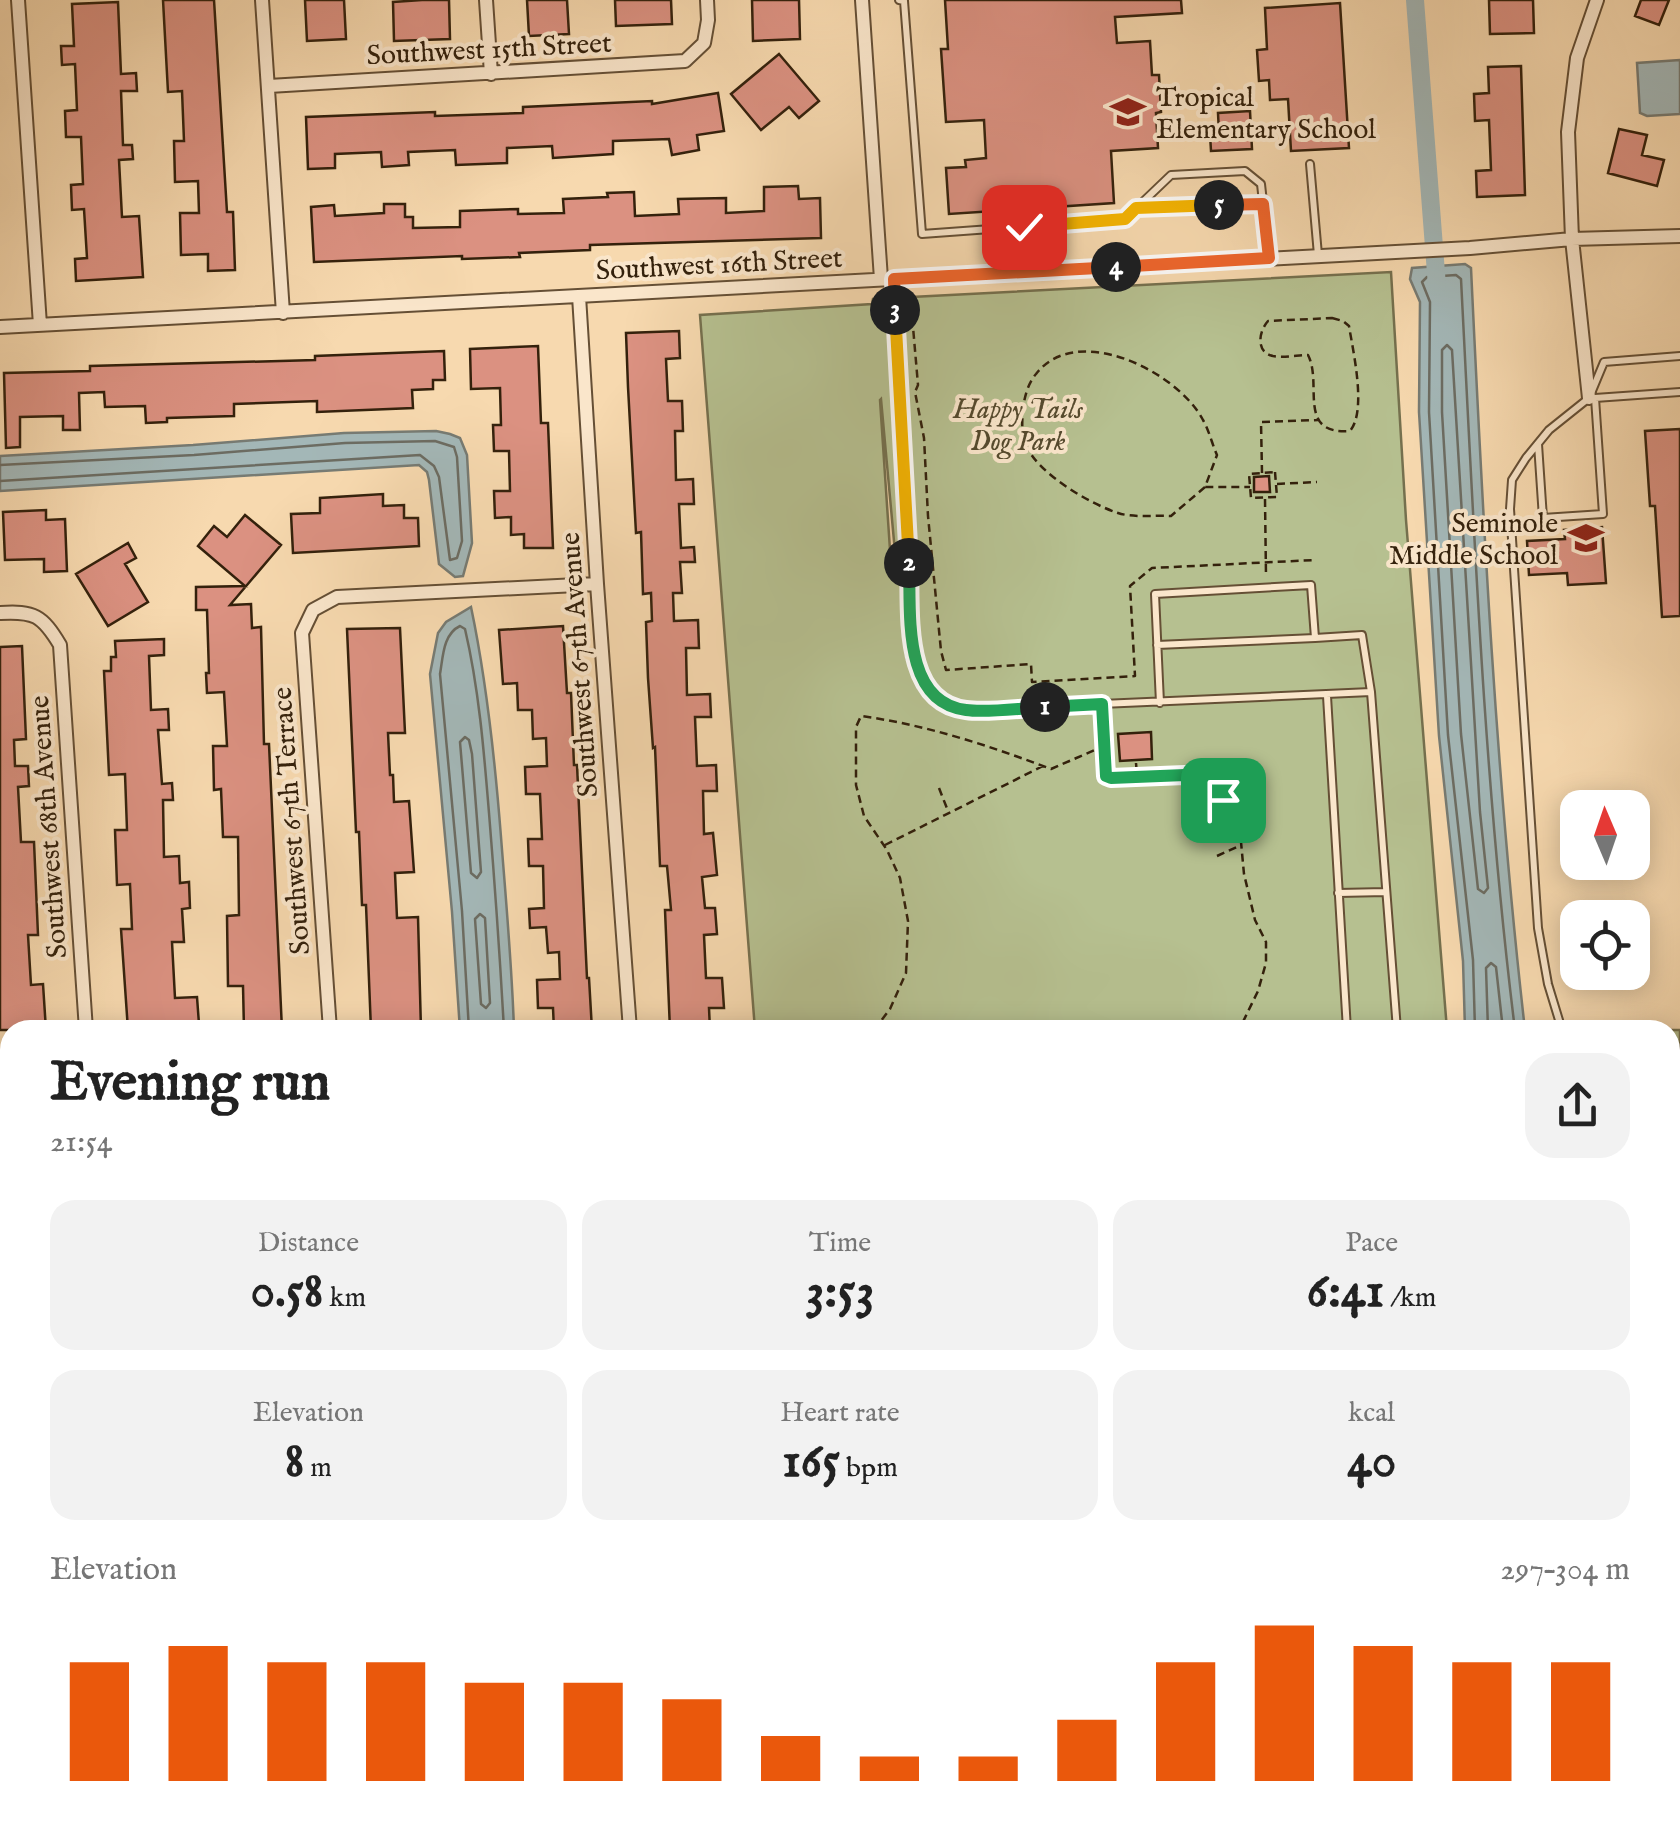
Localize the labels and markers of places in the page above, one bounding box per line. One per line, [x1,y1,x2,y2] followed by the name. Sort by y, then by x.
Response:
[1156,81,1376,148] place label: Tropical Elementary School
[1109,93,1147,131] school or university icon: Tropical Elementary School
[1194,180,1244,230] pin: 5
[982,185,1067,270] pin
[1091,242,1141,292] pin: 4
[870,285,920,335] pin: 3
[1389,507,1558,574] place label: Seminole Middle School
[1567,519,1605,557] school or university icon: Seminole Middle School
[884,538,934,588] pin: 2
[1020,682,1070,732] pin: 1
[1181,758,1266,843] pin

